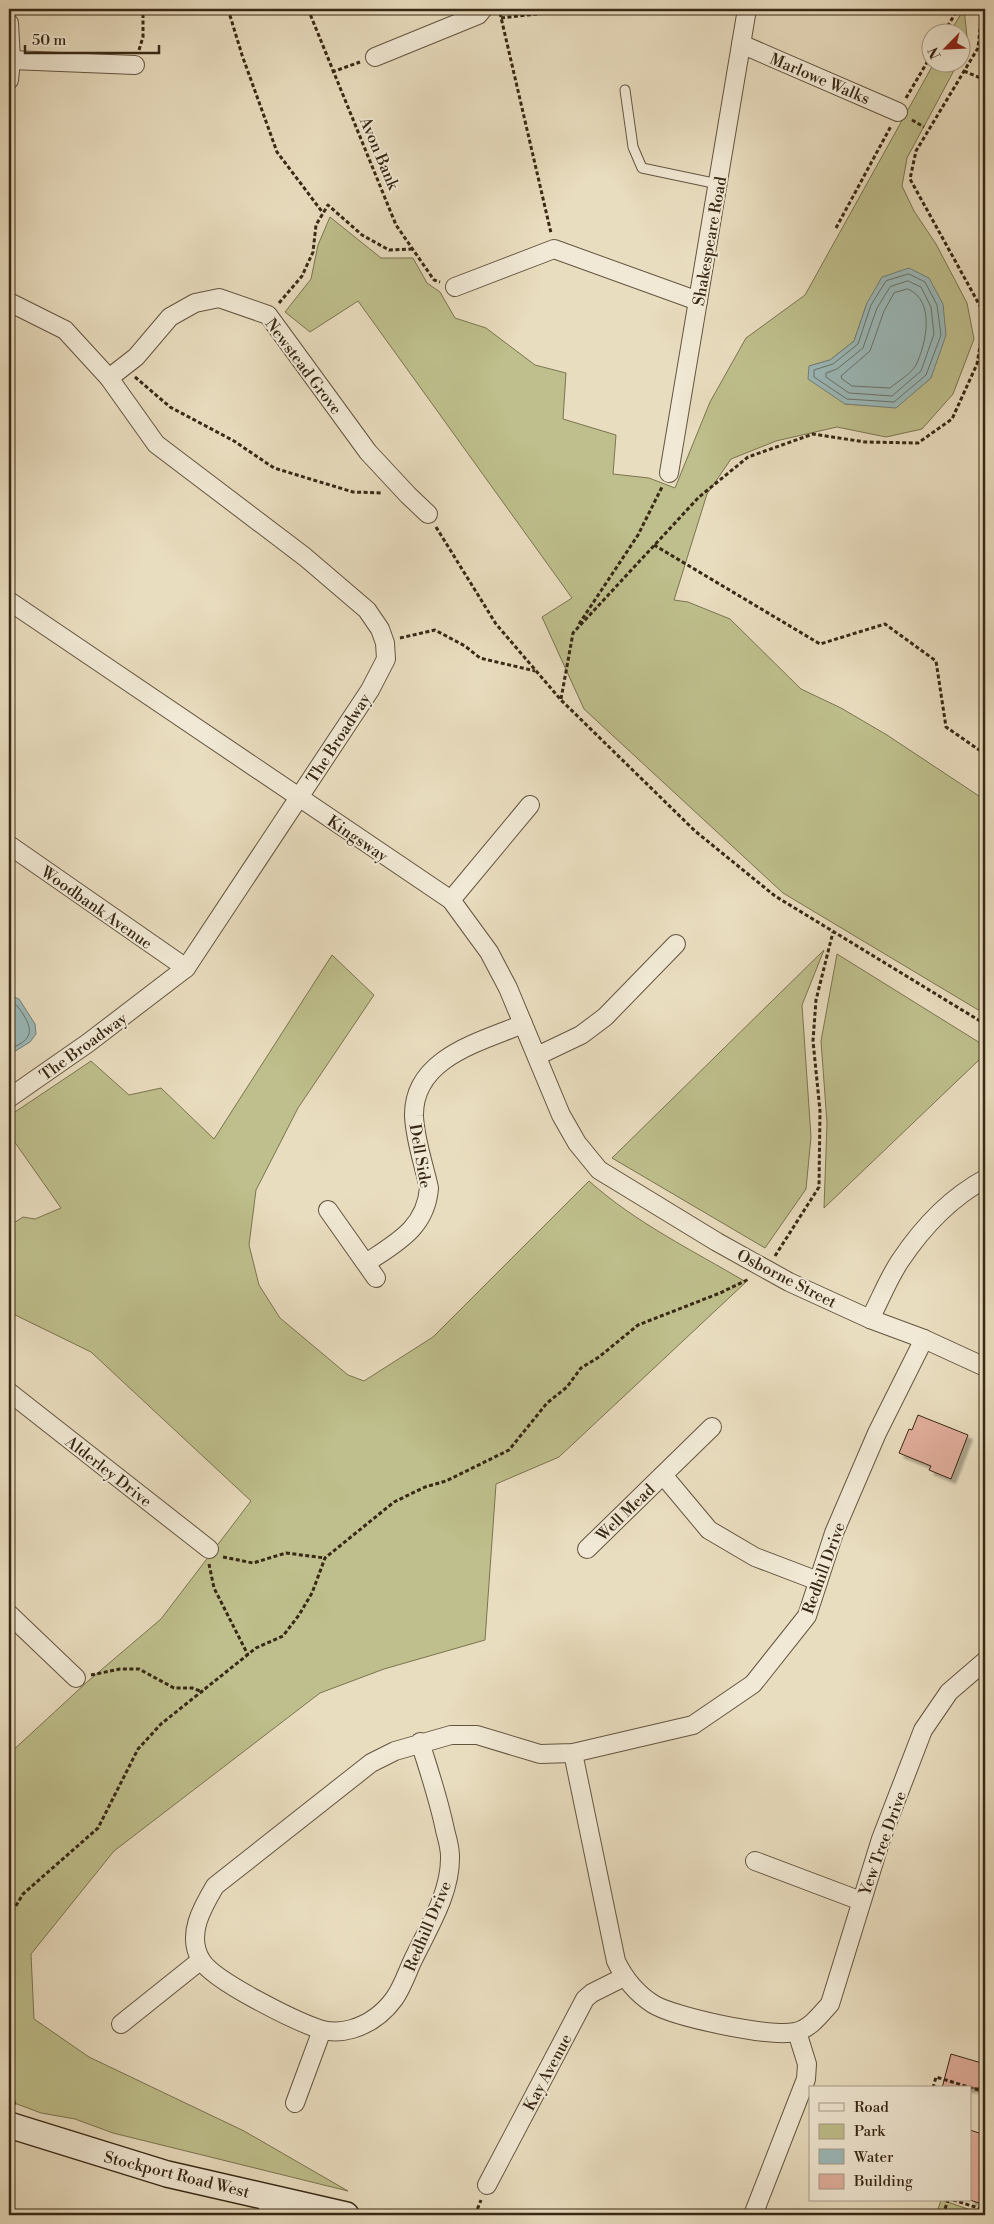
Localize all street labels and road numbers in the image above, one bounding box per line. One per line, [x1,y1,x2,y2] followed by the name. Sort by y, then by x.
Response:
[766,49,873,109] street label: Marlowe Walks
[354,113,404,194] street label: Avon Bank
[689,175,731,307] street label: Shakespeare Road
[261,315,346,419] street label: Newstead Grove
[302,690,375,787] street label: The Broadway
[323,811,392,867] street label: Kingsway
[36,861,156,954] street label: Woodbank Avenue
[36,1008,131,1085] street label: The Broadway
[405,1122,436,1190] street label: Dell Side
[733,1245,840,1313] street label: Osborne Street
[60,1431,156,1512] street label: Alderley Drive
[592,1480,659,1546] street label: Well Mead
[798,1520,850,1617] street label: Redhill Drive
[855,1789,911,1899] street label: Yew Tree Drive
[400,1878,456,1975] street label: Redhill Drive
[519,2031,576,2114] street label: Kay Avenue
[102,2147,252,2203] street label: Stockport Road West

